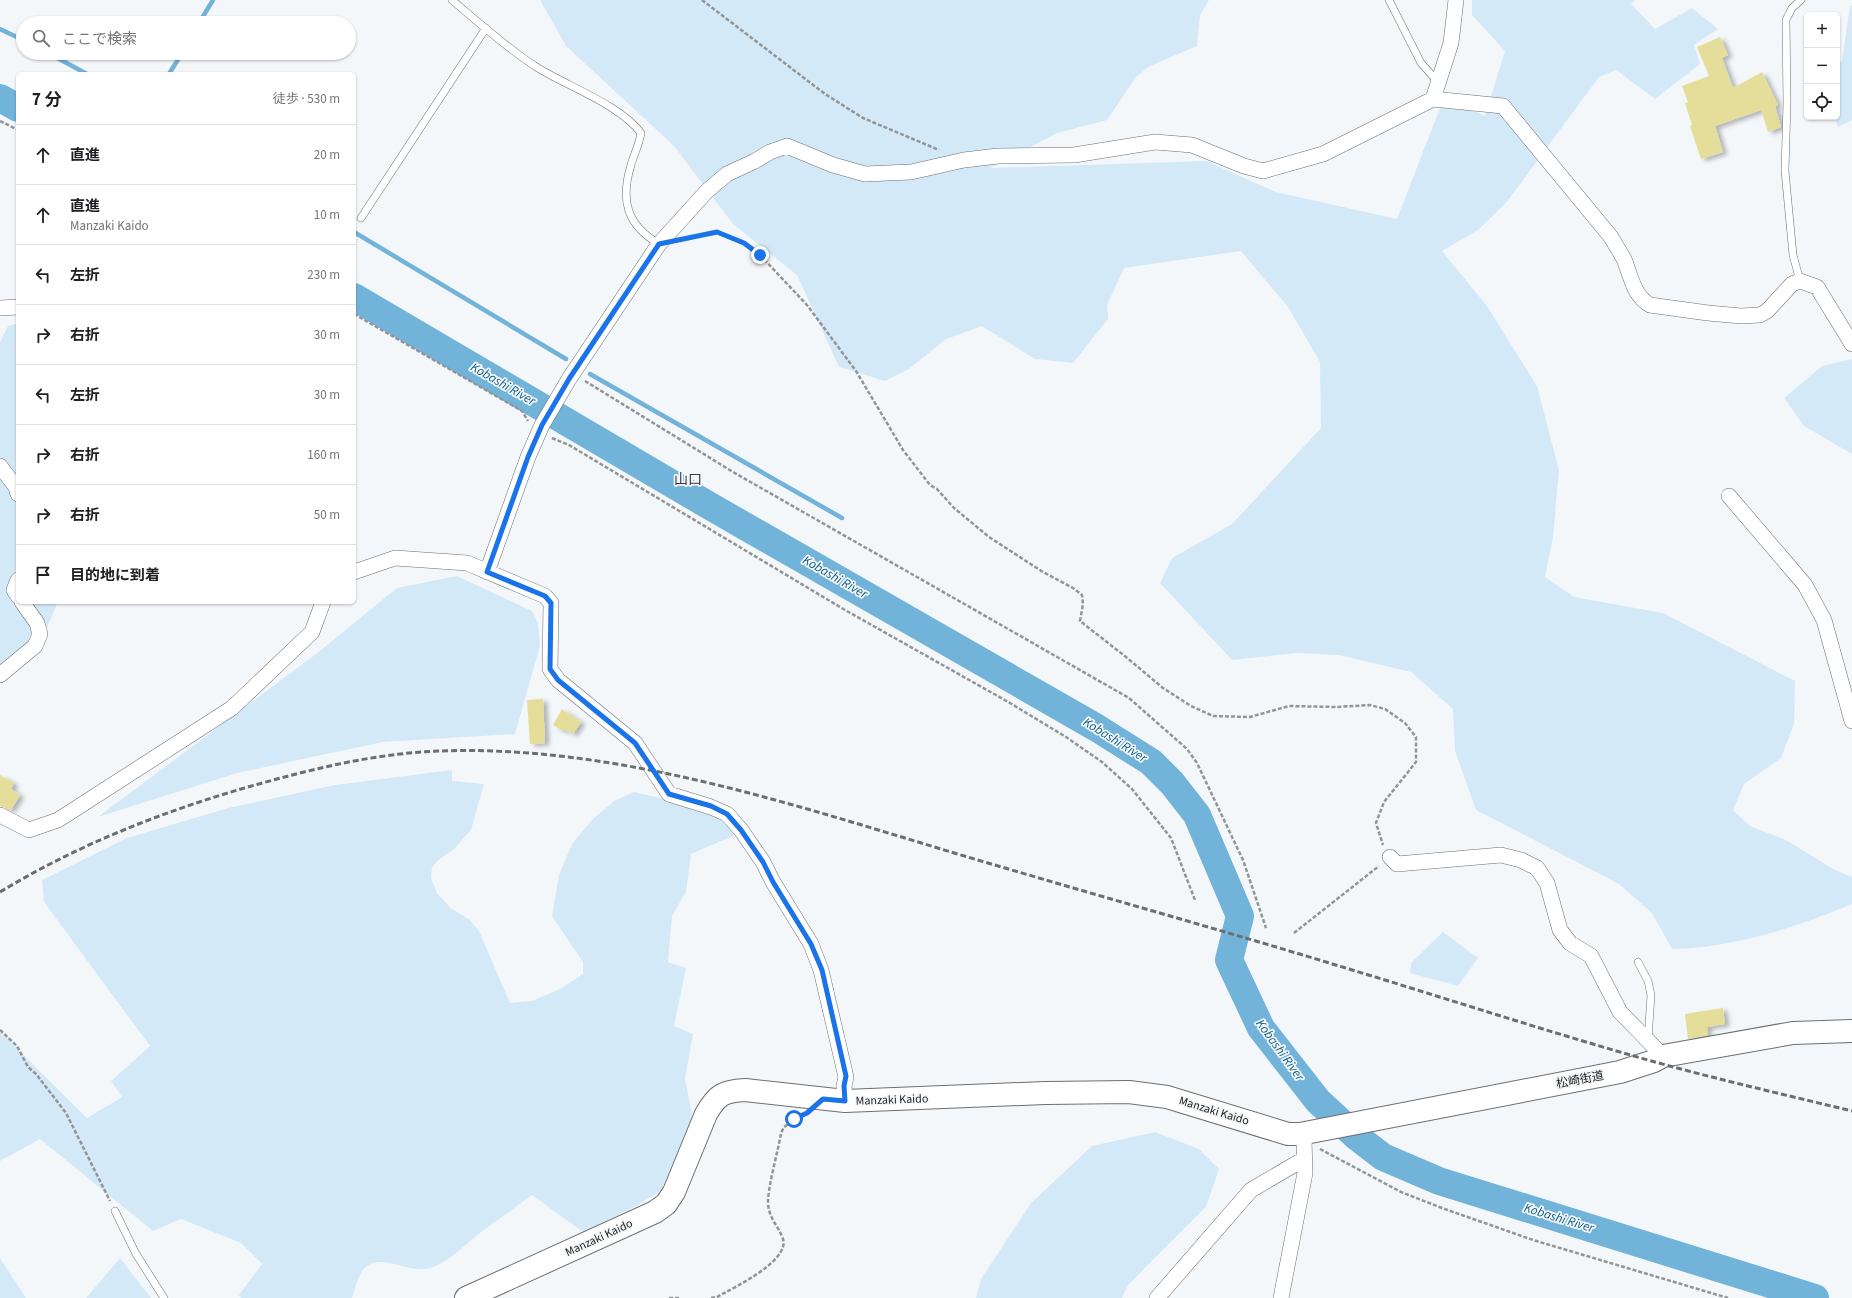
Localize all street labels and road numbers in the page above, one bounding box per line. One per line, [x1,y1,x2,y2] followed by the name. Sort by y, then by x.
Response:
[1555,1067,1605,1093] street label: 松崎街道
[855,1090,929,1110] street label: Manzaki Kaido
[1177,1092,1251,1130] street label: Manzaki Kaido
[562,1215,636,1261] street label: Manzaki Kaido

